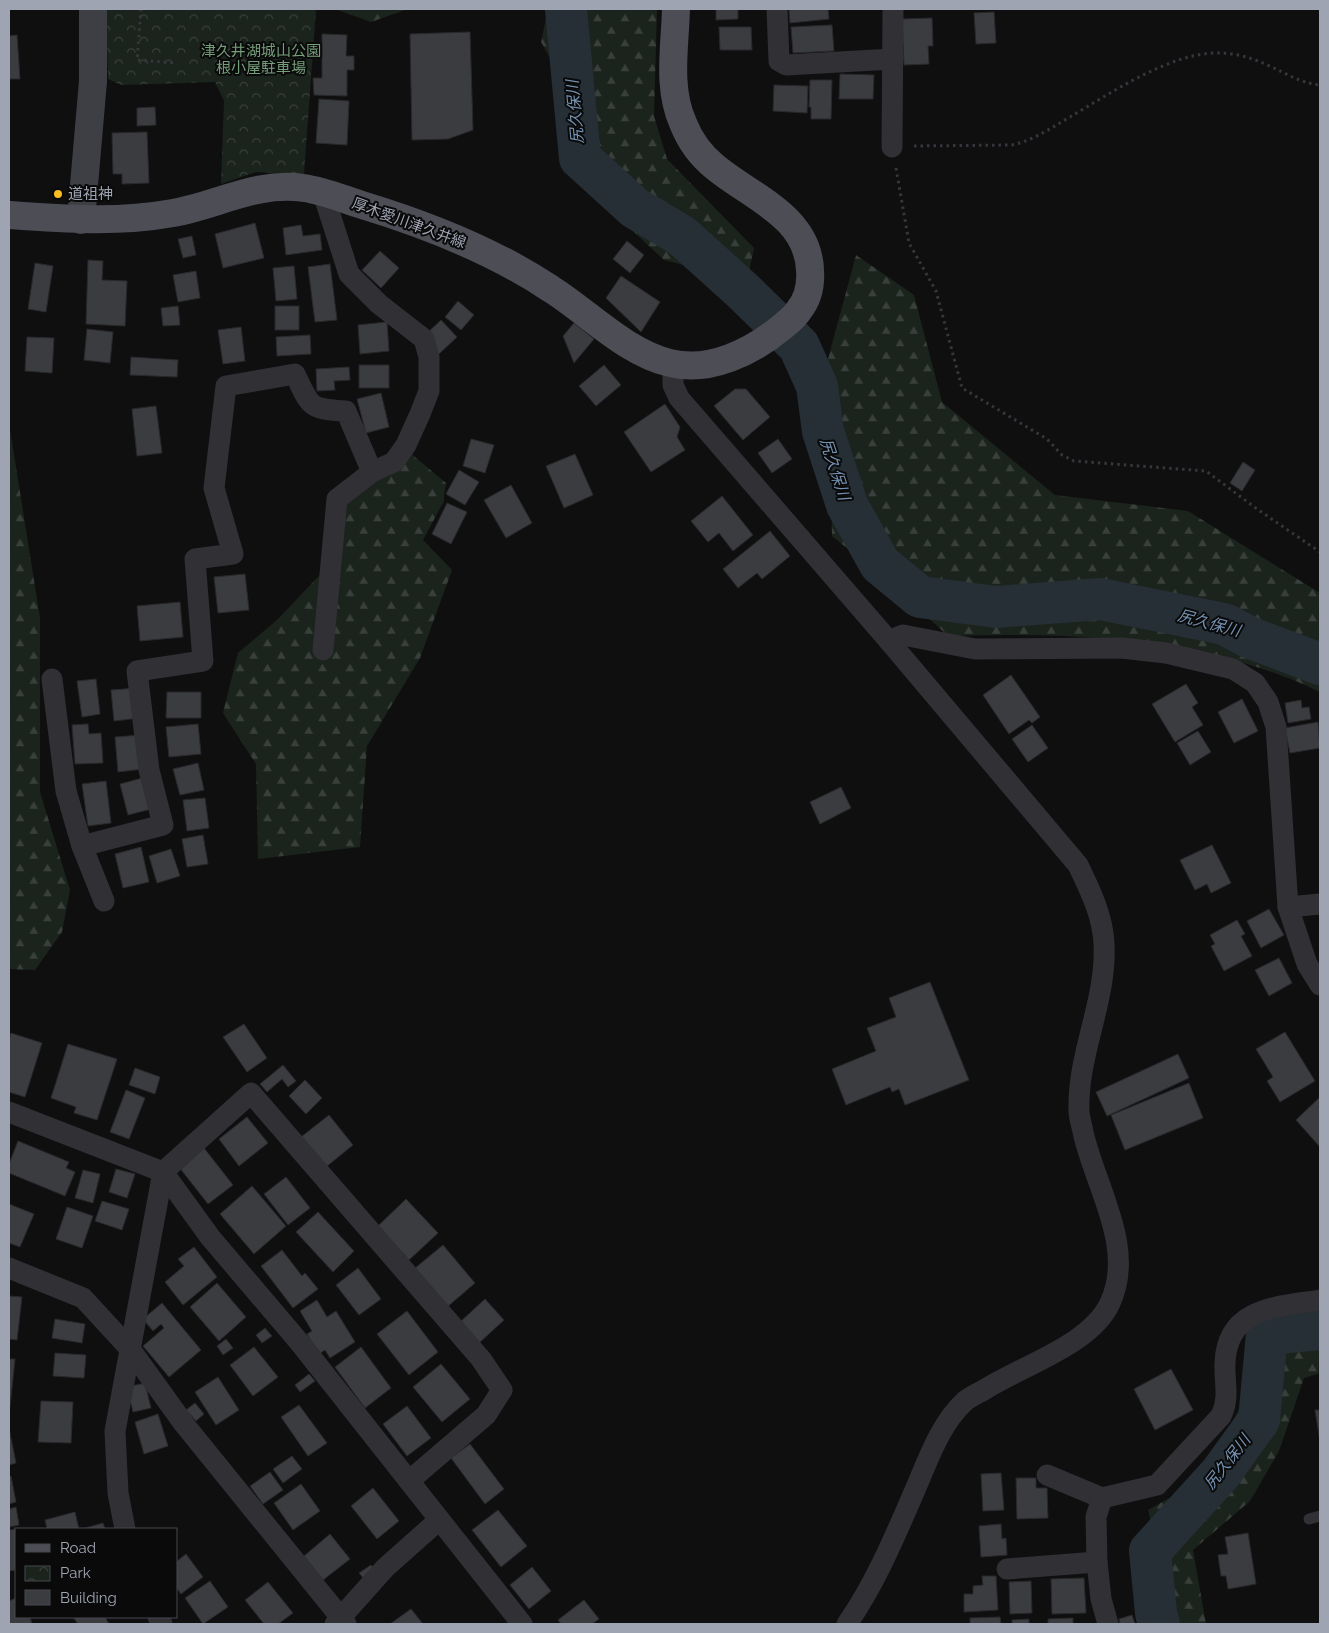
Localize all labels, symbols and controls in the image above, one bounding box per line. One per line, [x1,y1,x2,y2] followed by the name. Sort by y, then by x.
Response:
[201,42,321,77] park label: 津久井湖城山公園 根小屋駐車場
[563,77,587,145] water label: 尻久保川
[68,185,113,203] place label: 道祖神
[52,188,64,200] marker: 道祖神
[350,194,468,252] street label: 厚木愛川津久井線
[816,436,855,504] water label: 尻久保川
[1176,606,1244,641] water label: 尻久保川
[1200,1429,1255,1493] water label: 尻久保川
[15,1528,178,1618] legend
[60,1539,96,1557] text: Road
[60,1564,91,1582] text: Park
[60,1589,117,1607] text: Building

